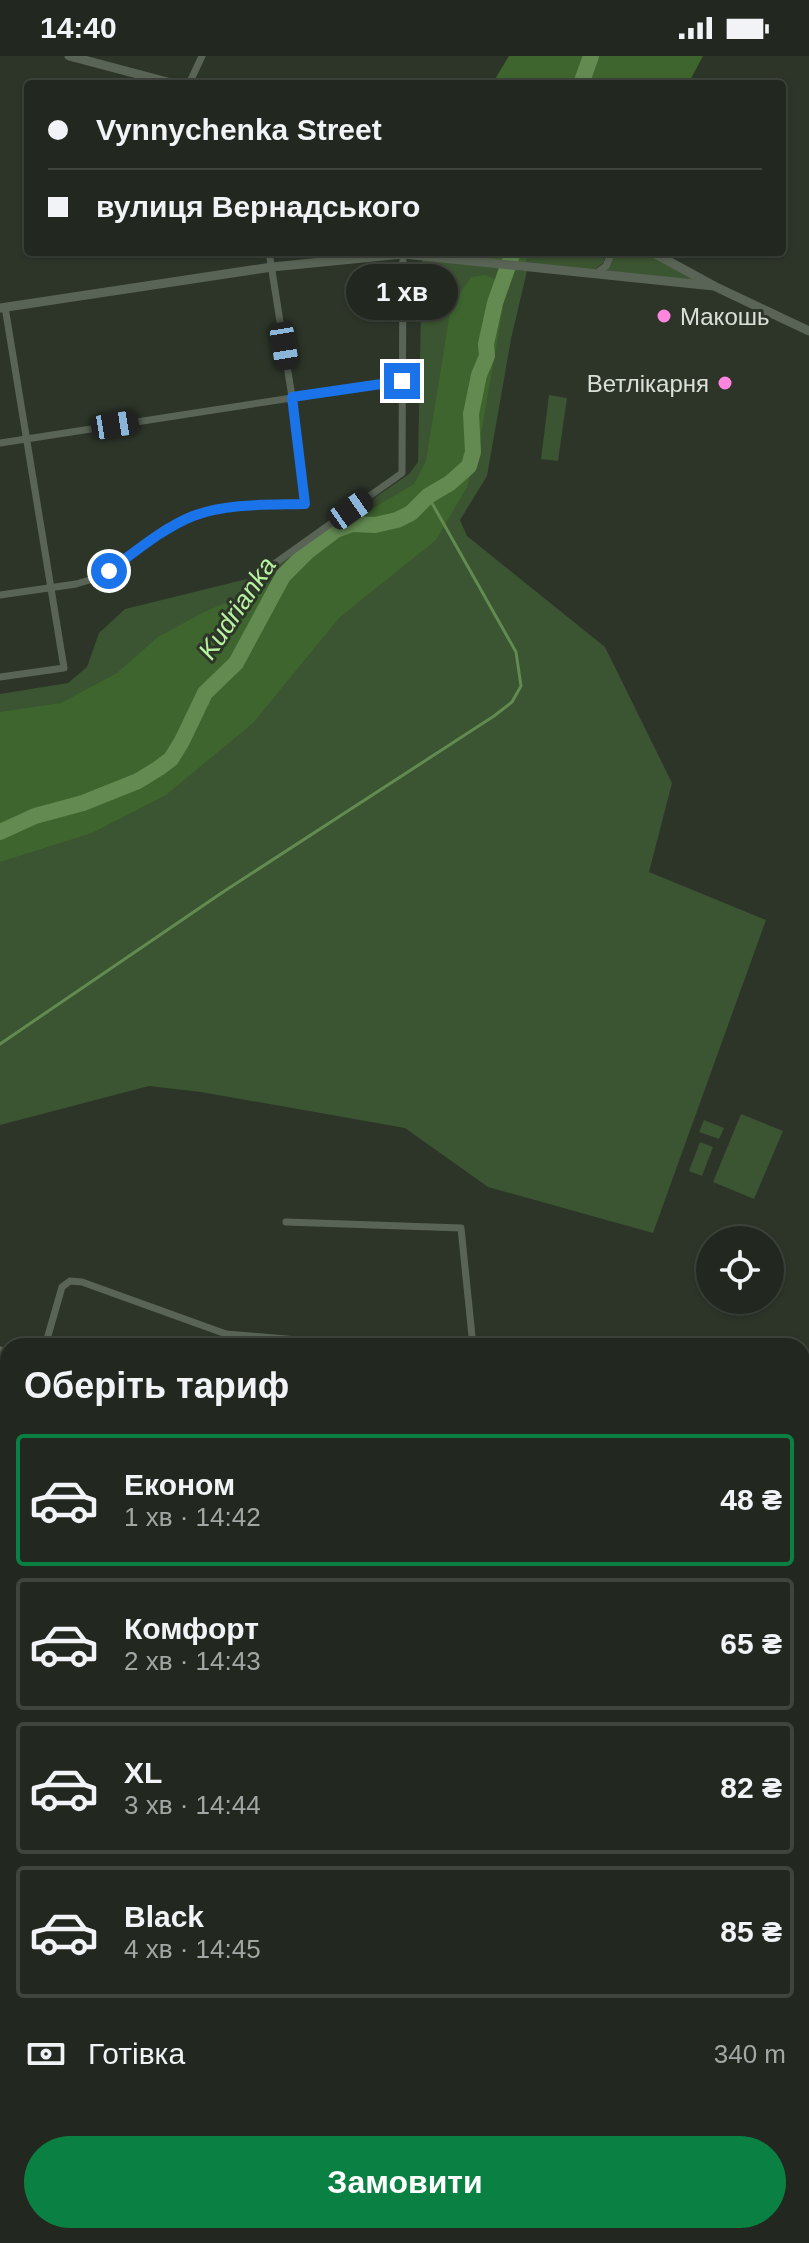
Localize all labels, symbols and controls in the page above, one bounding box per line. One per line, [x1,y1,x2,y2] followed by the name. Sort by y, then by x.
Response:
[40,11,117,44] text: 14:40
[96,113,382,146] text: Vynnychenka Street
[96,190,420,223] text: вулиця Вернадського
[346,265,458,321] callout: 1 хв
[376,277,428,307] text: 1 хв
[680,303,769,330] place label: Макошь
[655,307,673,325] marker: Макошь
[268,320,300,372] car
[384,363,420,399] route end
[587,370,709,397] place label: Ветлікарня
[716,374,734,392] marker: Ветлікарня
[89,409,141,441] car
[324,486,378,534] car
[192,551,282,665] water label: Kudrianka
[91,553,127,589] route start
[696,1226,784,1314] map controls
[696,1226,784,1314] button: locate
[24,1365,289,1406] text: Оберіть тариф
[28,1464,100,1536] icon: car
[124,1468,235,1501] text: Економ
[720,1483,782,1516] text: 48 ₴
[124,1502,261,1532] text: 1 хв · 14:42
[28,1608,100,1680] icon: car
[124,1612,259,1645] text: Комфорт
[720,1627,782,1660] text: 65 ₴
[124,1646,261,1676] text: 2 хв · 14:43
[28,1752,100,1824] icon: car
[124,1756,162,1789] text: XL
[720,1771,782,1804] text: 82 ₴
[124,1790,261,1820] text: 3 хв · 14:44
[28,1896,100,1968] icon: car
[124,1900,204,1933] text: Black
[720,1915,782,1948] text: 85 ₴
[124,1934,261,1964] text: 4 хв · 14:45
[24,2032,68,2076] icon: cash
[88,2037,185,2070] text: Готівка
[714,2039,786,2069] text: 340 m
[24,2136,786,2228] button: Замовити

